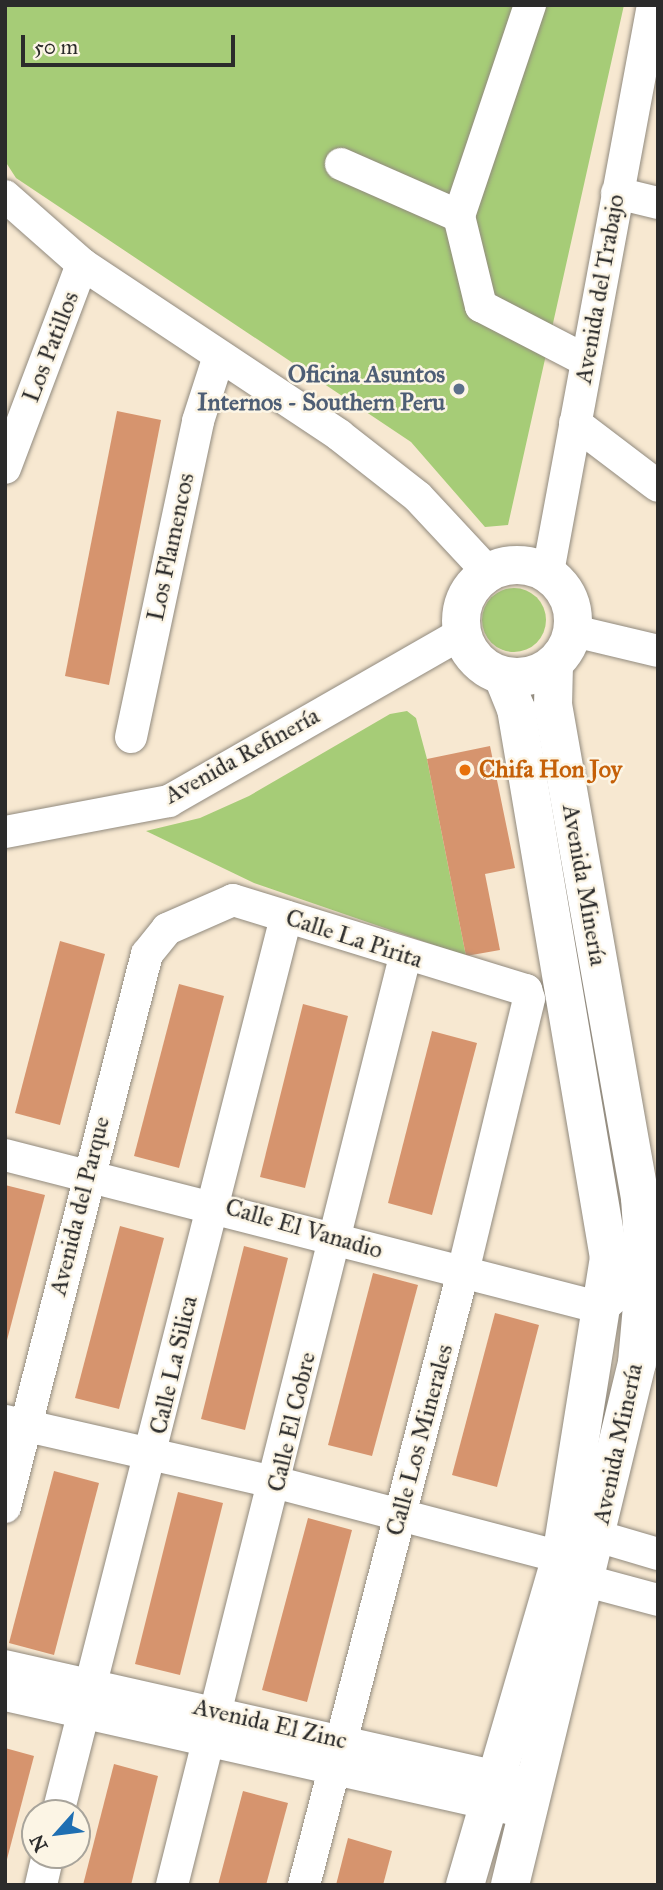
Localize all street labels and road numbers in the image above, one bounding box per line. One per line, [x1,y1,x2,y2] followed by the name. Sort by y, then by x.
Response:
[569,192,631,386] street label: Avenida del Trabajo
[17,288,85,406] street label: Los Patillos
[141,470,201,624] street label: Los Flamencos
[160,702,324,810] street label: Avenida Refinería
[556,802,612,968] street label: Avenida Minería
[282,903,426,975] street label: Calle La Pirita
[44,1113,116,1299] street label: Avenida del Parque
[222,1193,386,1265] street label: Calle El Vanadio
[144,1293,204,1437] street label: Calle La Silica
[381,1341,459,1539] street label: Calle Los Minerales
[262,1349,322,1495] street label: Calle El Cobre
[587,1361,649,1527] street label: Avenida Minería
[190,1692,350,1756] street label: Avenida El Zinc

